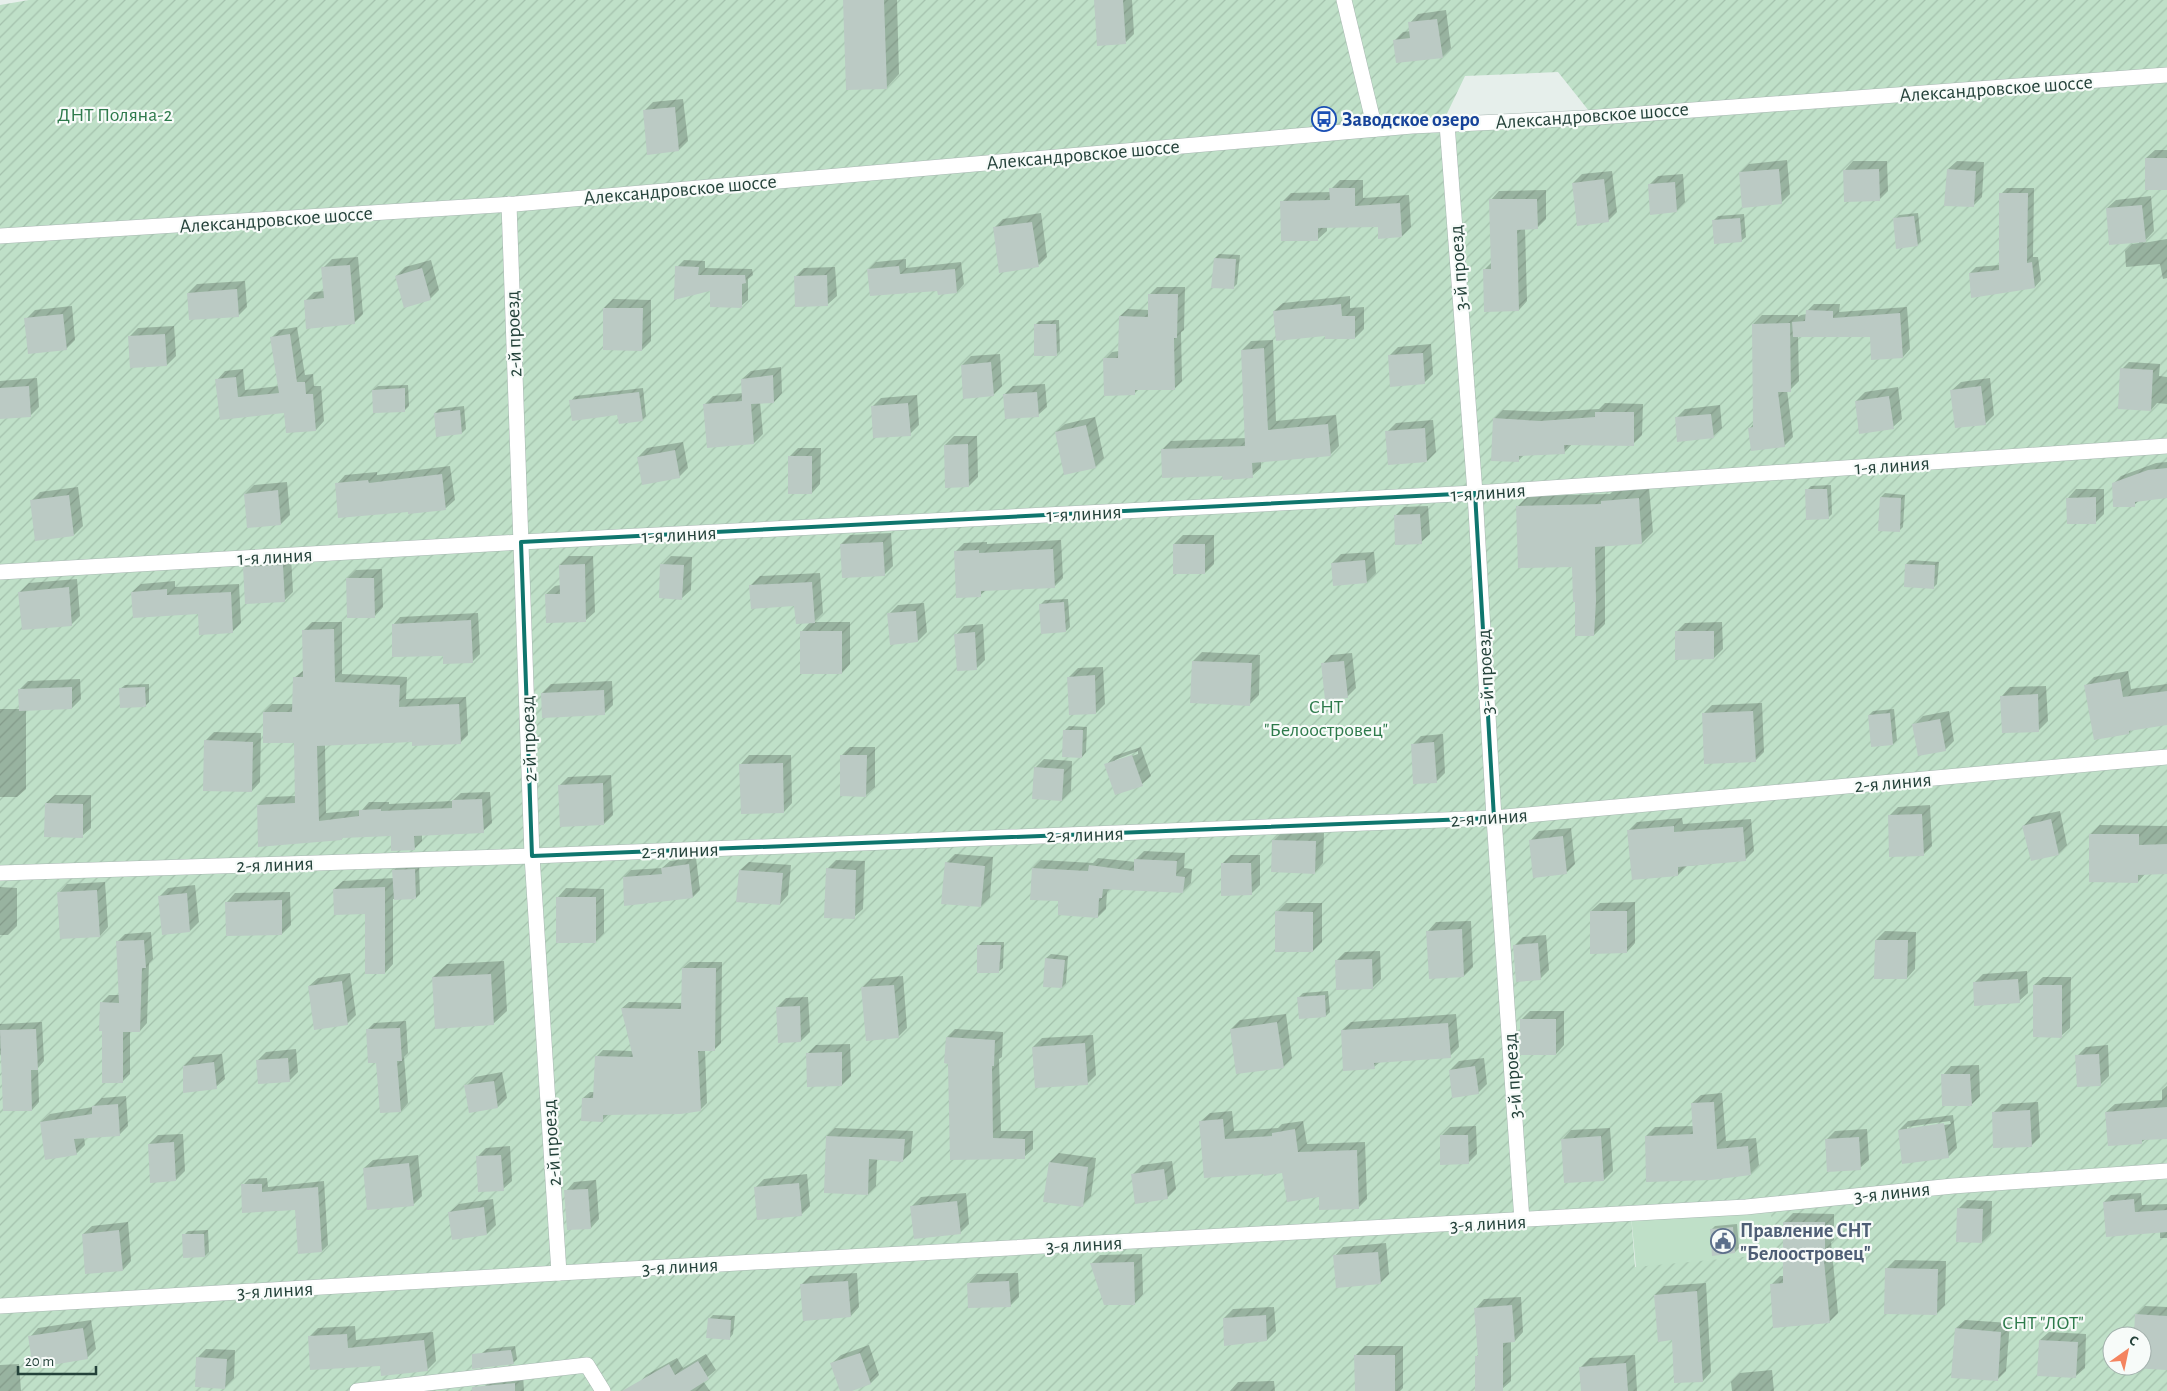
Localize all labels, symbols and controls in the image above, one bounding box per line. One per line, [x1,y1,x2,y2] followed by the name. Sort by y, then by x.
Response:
[1899,72,2093,106] street label: Александровское шоссе
[1495,99,1689,133] street label: Александровское шоссе
[57,105,173,125] park label: ДНТ Поляна-2
[1311,106,1337,132] bus stop icon: Заводское озеро
[1342,110,1480,130] place label: Заводское озеро
[986,137,1180,173] street label: Александровское шоссе
[583,172,777,208] street label: Александровское шоссе
[179,203,373,237] street label: Александровское шоссе
[1446,224,1472,311] street label: 3-й проезд
[502,290,526,378] street label: 2-й проезд
[1854,453,1930,479] street label: 1-я линия
[1450,480,1526,506] street label: 1-я линия
[1046,502,1122,526] street label: 1-я линия
[641,523,717,547] street label: 1-я линия
[237,545,313,569] street label: 1-я линия
[1474,629,1498,715] street label: 3-й проезд
[517,695,541,783] street label: 2-й проезд
[1264,697,1388,740] park label: СНТ "Белоостровец"
[1854,770,1933,796] street label: 2-я линия
[1450,805,1528,831] street label: 2-я линия
[1046,824,1124,846] street label: 2-я линия
[641,840,719,862] street label: 2-я линия
[236,854,314,876] street label: 2-я линия
[1500,1032,1526,1119] street label: 3-й проезд
[539,1099,565,1187] street label: 2-й проезд
[1853,1179,1931,1207] street label: 3-я линия
[1449,1212,1527,1236] street label: 3-я линия
[1740,1221,1872,1264] place label: Правление СНТ "Белоостровец"
[1710,1228,1736,1254] public building icon: Правление СНТ "Белоостровец"
[1045,1233,1123,1257] street label: 3-я линия
[641,1255,719,1279] street label: 3-я линия
[236,1279,314,1303] street label: 3-я линия
[2002,1313,2084,1333] park label: СНТ "ЛОТ"
[2102,1326,2152,1376] north arrow
[2126,1333,2141,1349] text: С
[18,1344,95,1376] scale bar
[25,1354,54,1369] text: 20 m

